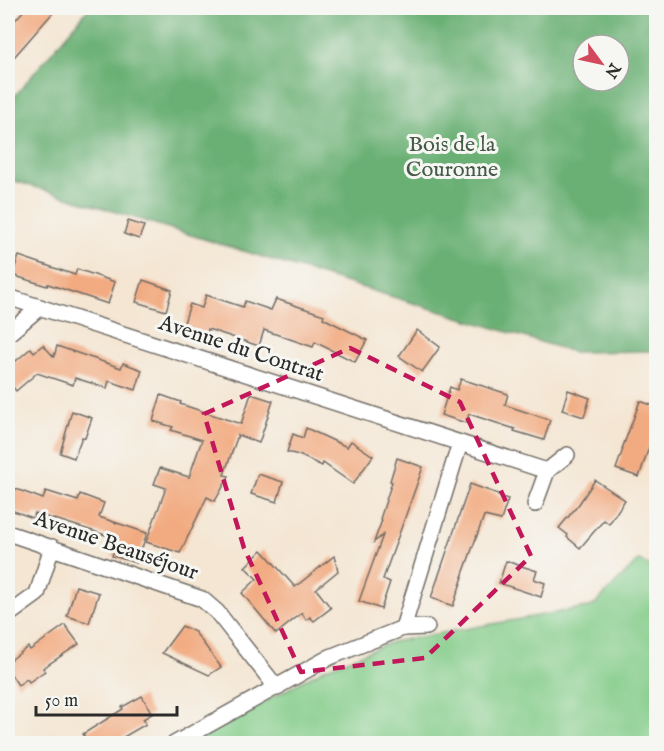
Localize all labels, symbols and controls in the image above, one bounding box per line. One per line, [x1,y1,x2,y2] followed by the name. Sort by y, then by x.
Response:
[571,33,631,93] north arrow
[600,58,625,81] text: N
[406,131,498,184] park label: Bois de la Couronne
[154,309,327,389] street label: Avenue du Contrat
[29,504,202,587] street label: Avenue Beauséjour
[36,679,177,717] scale bar
[45,690,78,713] text: 50 m

